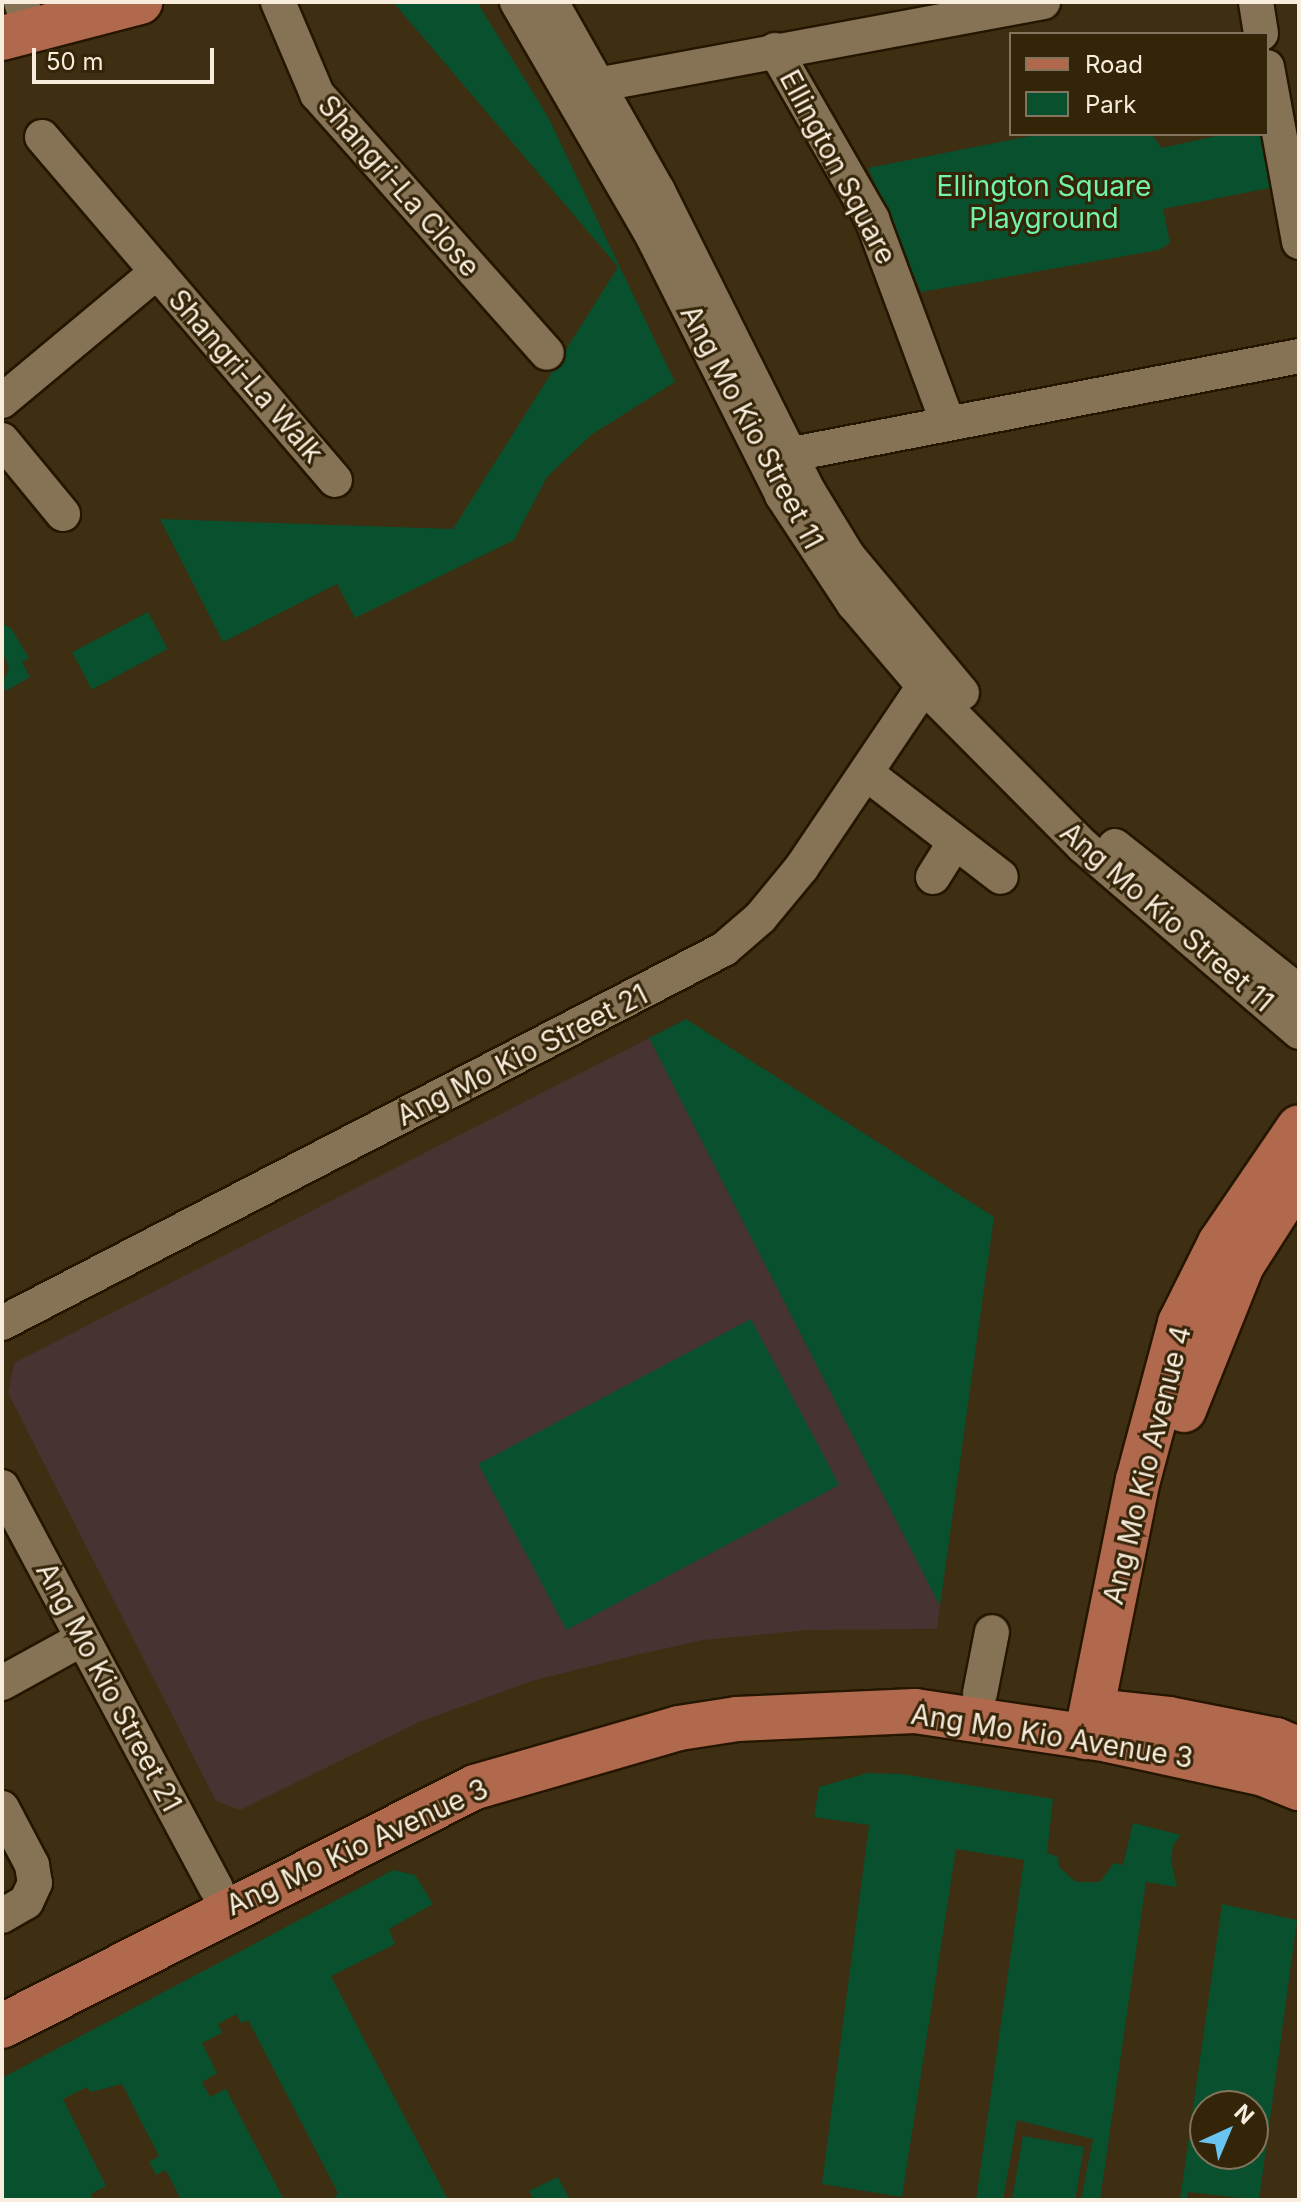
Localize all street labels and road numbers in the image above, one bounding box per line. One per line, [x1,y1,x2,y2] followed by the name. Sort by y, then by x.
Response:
[773,64,903,270] street label: Ellington Square
[311,89,487,283] street label: Shangri-La Close
[162,283,330,469] street label: Shangri-La Walk
[674,299,830,555] street label: Ang Mo Kio Street 11
[1054,815,1280,1019] street label: Ang Mo Kio Street 11
[391,977,653,1133] street label: Ang Mo Kio Street 21
[1096,1322,1198,1608] street label: Ang Mo Kio Avenue 4
[29,1557,189,1817] street label: Ang Mo Kio Street 21
[909,1697,1195,1775] street label: Ang Mo Kio Avenue 3
[221,1772,493,1922] street label: Ang Mo Kio Avenue 3

